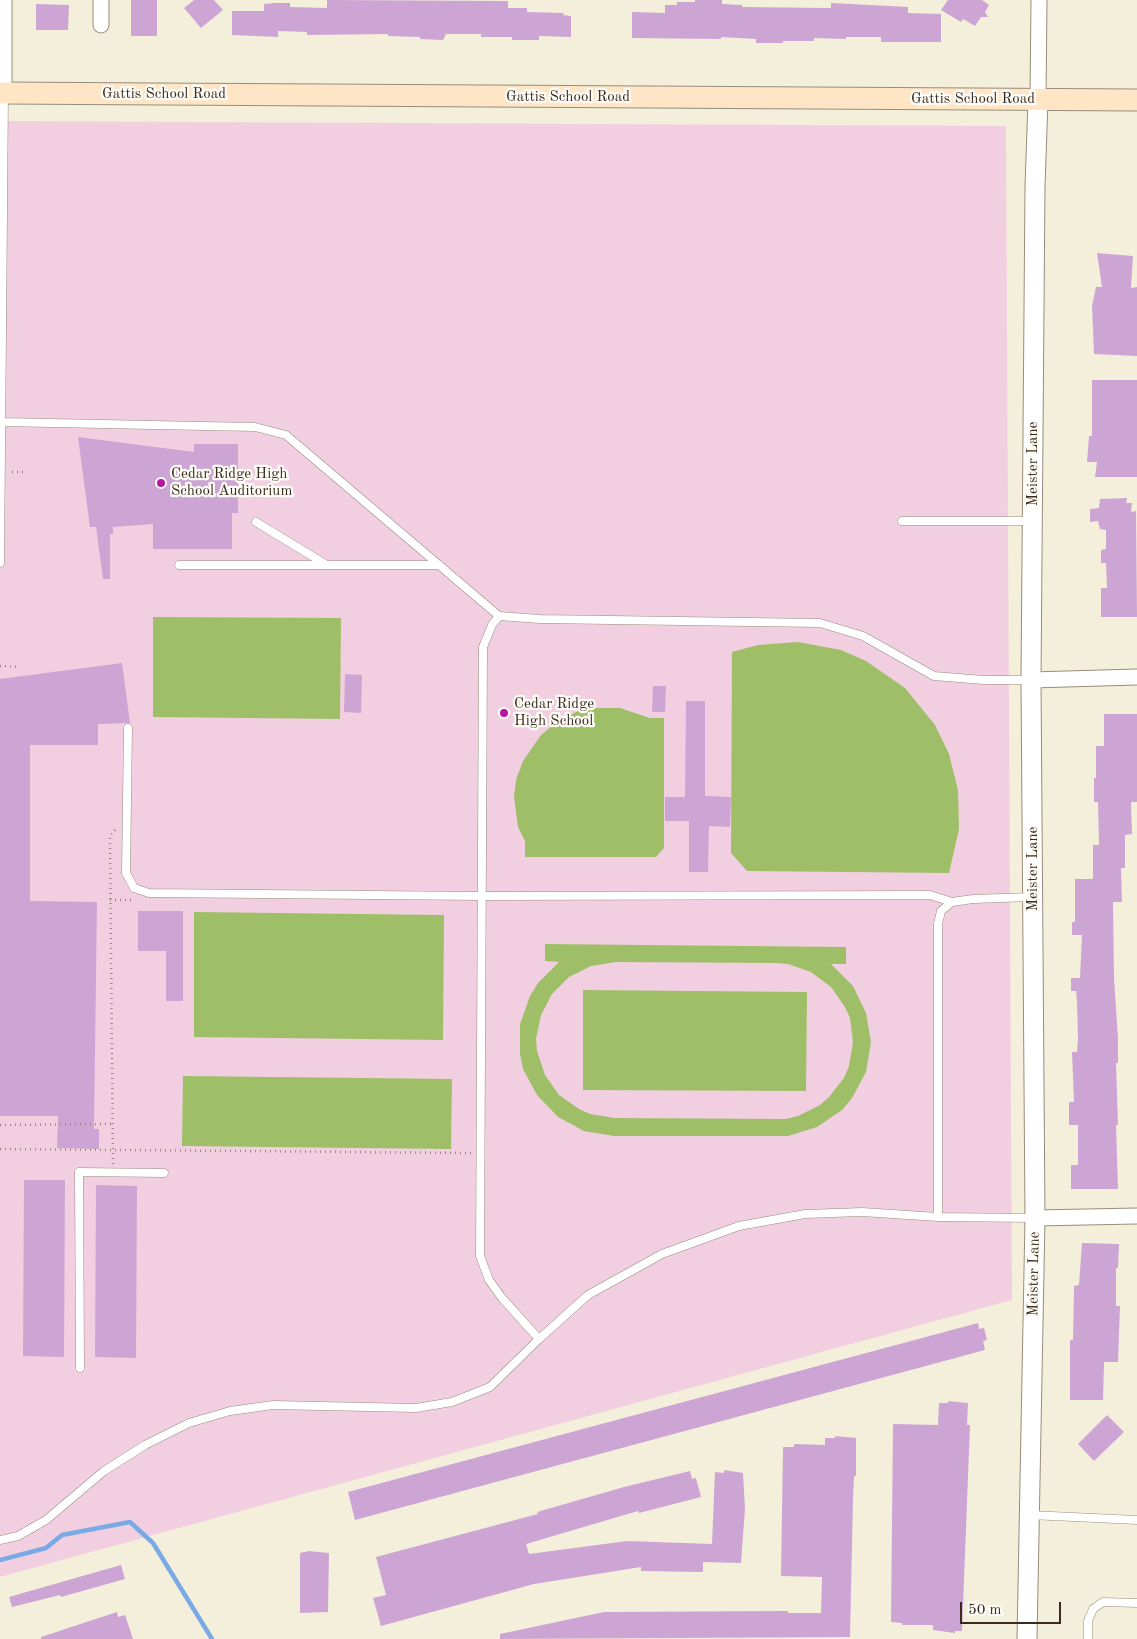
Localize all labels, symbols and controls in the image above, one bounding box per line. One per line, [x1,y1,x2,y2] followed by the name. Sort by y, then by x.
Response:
[102,85,226,103] street label: Gattis School Road
[506,88,630,106] street label: Gattis School Road
[911,90,1035,108] street label: Gattis School Road
[1024,422,1042,506] street label: Meister Lane
[171,465,292,500] place label: Cedar Ridge High School Auditorium
[155,477,167,489] marker: Cedar Ridge High School Auditorium
[514,695,594,730] place label: Cedar Ridge High School
[498,707,510,719] marker: Cedar Ridge High School
[1024,827,1042,911] street label: Meister Lane
[1024,1231,1044,1317] street label: Meister Lane
[962,1592,1063,1624] scale bar
[968,1603,1002,1618] text: 50 m

